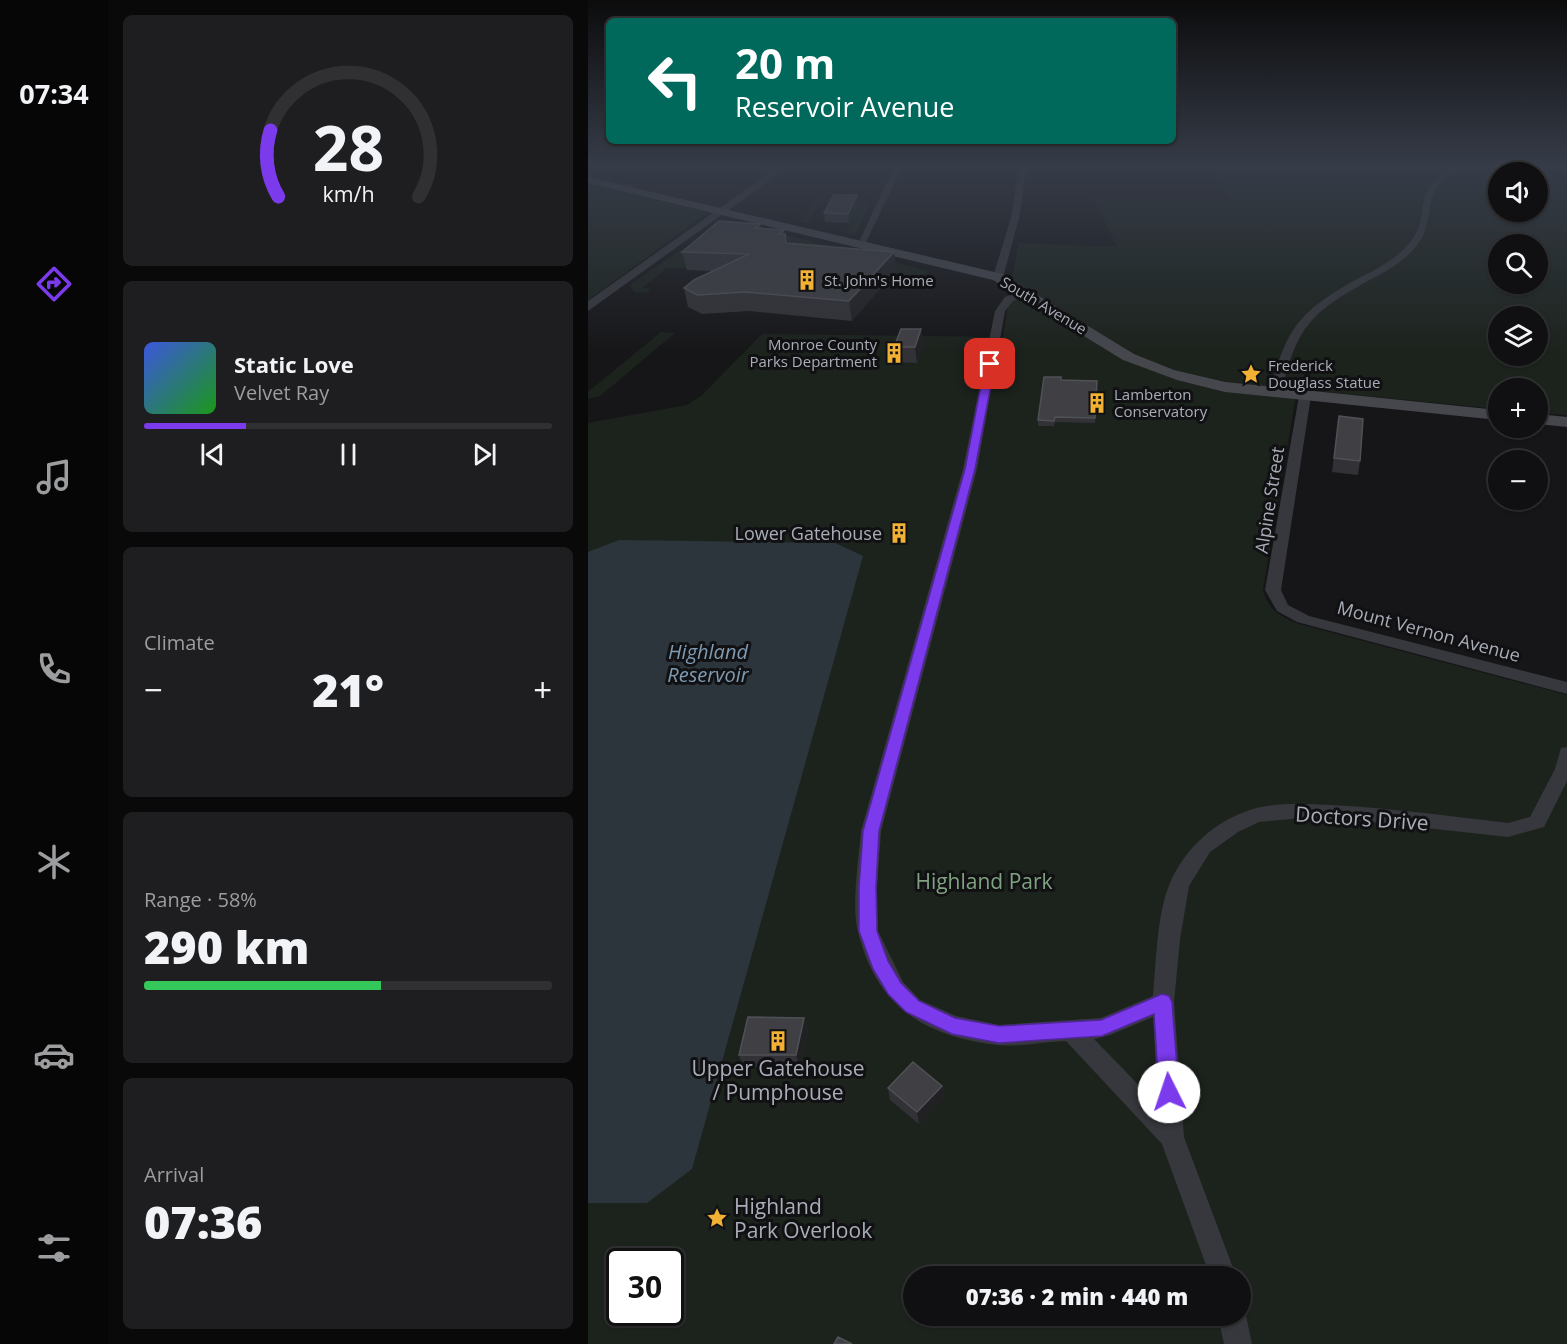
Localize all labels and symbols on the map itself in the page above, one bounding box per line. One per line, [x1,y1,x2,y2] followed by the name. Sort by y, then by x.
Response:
[795,268,819,292] building icon: St. John's Home
[824,270,934,290] place label: St. John's Home
[997,271,1091,339] street label: South Avenue
[749,334,877,371] place label: Monroe County Parks Department
[964,338,1015,389] pin
[882,341,906,365] building icon: Monroe County Parks Department
[1268,355,1380,392] place label: Frederick Douglass Statue
[1239,362,1263,386] place icon: Frederick Douglass Statue
[1114,384,1208,421] place label: Lamberton Conservatory
[1085,391,1109,415] building icon: Lamberton Conservatory
[1249,445,1289,555] street label: Alpine Street
[734,521,882,545] place label: Lower Gatehouse
[887,521,911,545] building icon: Lower Gatehouse
[1335,595,1523,667] street label: Mount Vernon Avenue
[667,638,750,688] water label: Highland Reservoir
[1294,799,1430,837] street label: Doctors Drive
[915,867,1053,895] park label: Highland Park
[766,1029,790,1053] building icon: Upper Gatehouse / Pumphouse
[691,1054,865,1106] place label: Upper Gatehouse / Pumphouse
[1137,1060,1201,1124] position arrow
[734,1192,872,1244] place label: Highland Park Overlook
[705,1206,729,1230] place icon: Highland Park Overlook
[606,1248,684,1326] speed limit sign: 30

